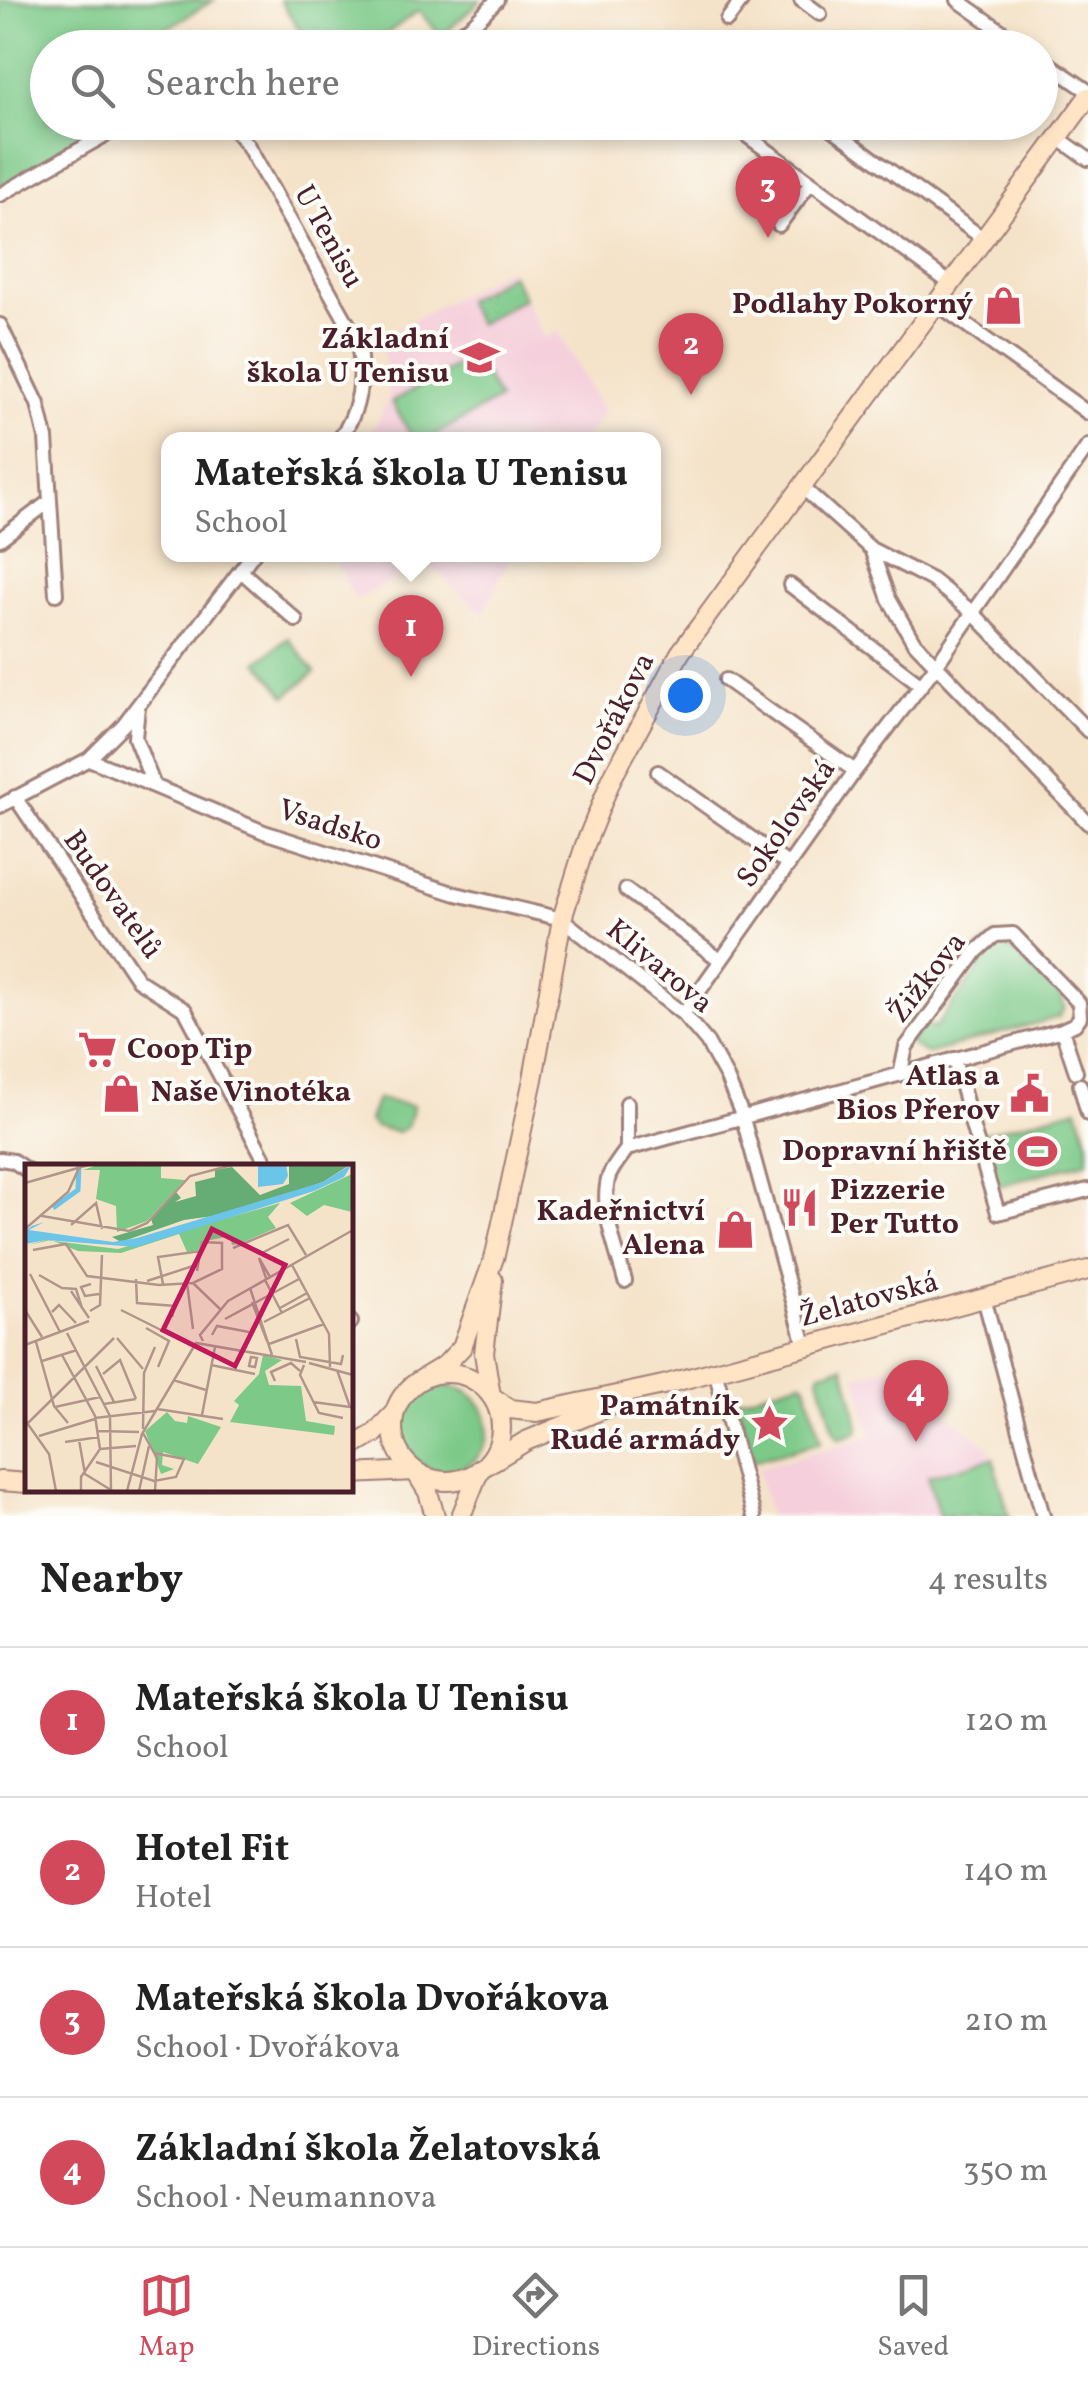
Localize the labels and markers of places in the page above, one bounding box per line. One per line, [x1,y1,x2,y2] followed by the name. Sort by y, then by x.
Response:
[736,156,800,238] pin: 3
[732,284,973,326] place label: Podlahy Pokorný
[982,284,1024,326] shop icon: Podlahy Pokorný
[658,312,724,395] pin: 2
[247,319,449,395] place label: Základní škola U Tenisu
[458,336,500,378] school or university icon: Základní škola U Tenisu
[378,594,444,677] pin: 1
[76,1029,118,1071] supermarket icon: Coop Tip
[127,1029,252,1071] place label: Coop Tip
[836,1056,1000,1132] place label: Atlas a Bios Přerov
[100,1072,142,1114] shop icon: Naše Vinotéka
[151,1072,351,1114] place label: Naše Vinotéka
[1009,1073,1051,1115] public building icon: Atlas a Bios Přerov
[782,1131,1007,1173] place label: Dopravní hřiště
[1016,1131,1058,1173] sports icon: Dopravní hřiště
[830,1170,959,1246] place label: Pizzerie Per Tutto
[779,1187,821,1229] restaurant icon: Pizzerie Per Tutto
[537,1191,705,1267] place label: Kadeřnictví Alena
[714,1208,756,1250] shop icon: Kadeřnictví Alena
[884,1360,948,1442] pin: 4
[550,1386,740,1462] place label: Památník Rudé armády
[749,1403,791,1445] place icon: Památník Rudé armády

